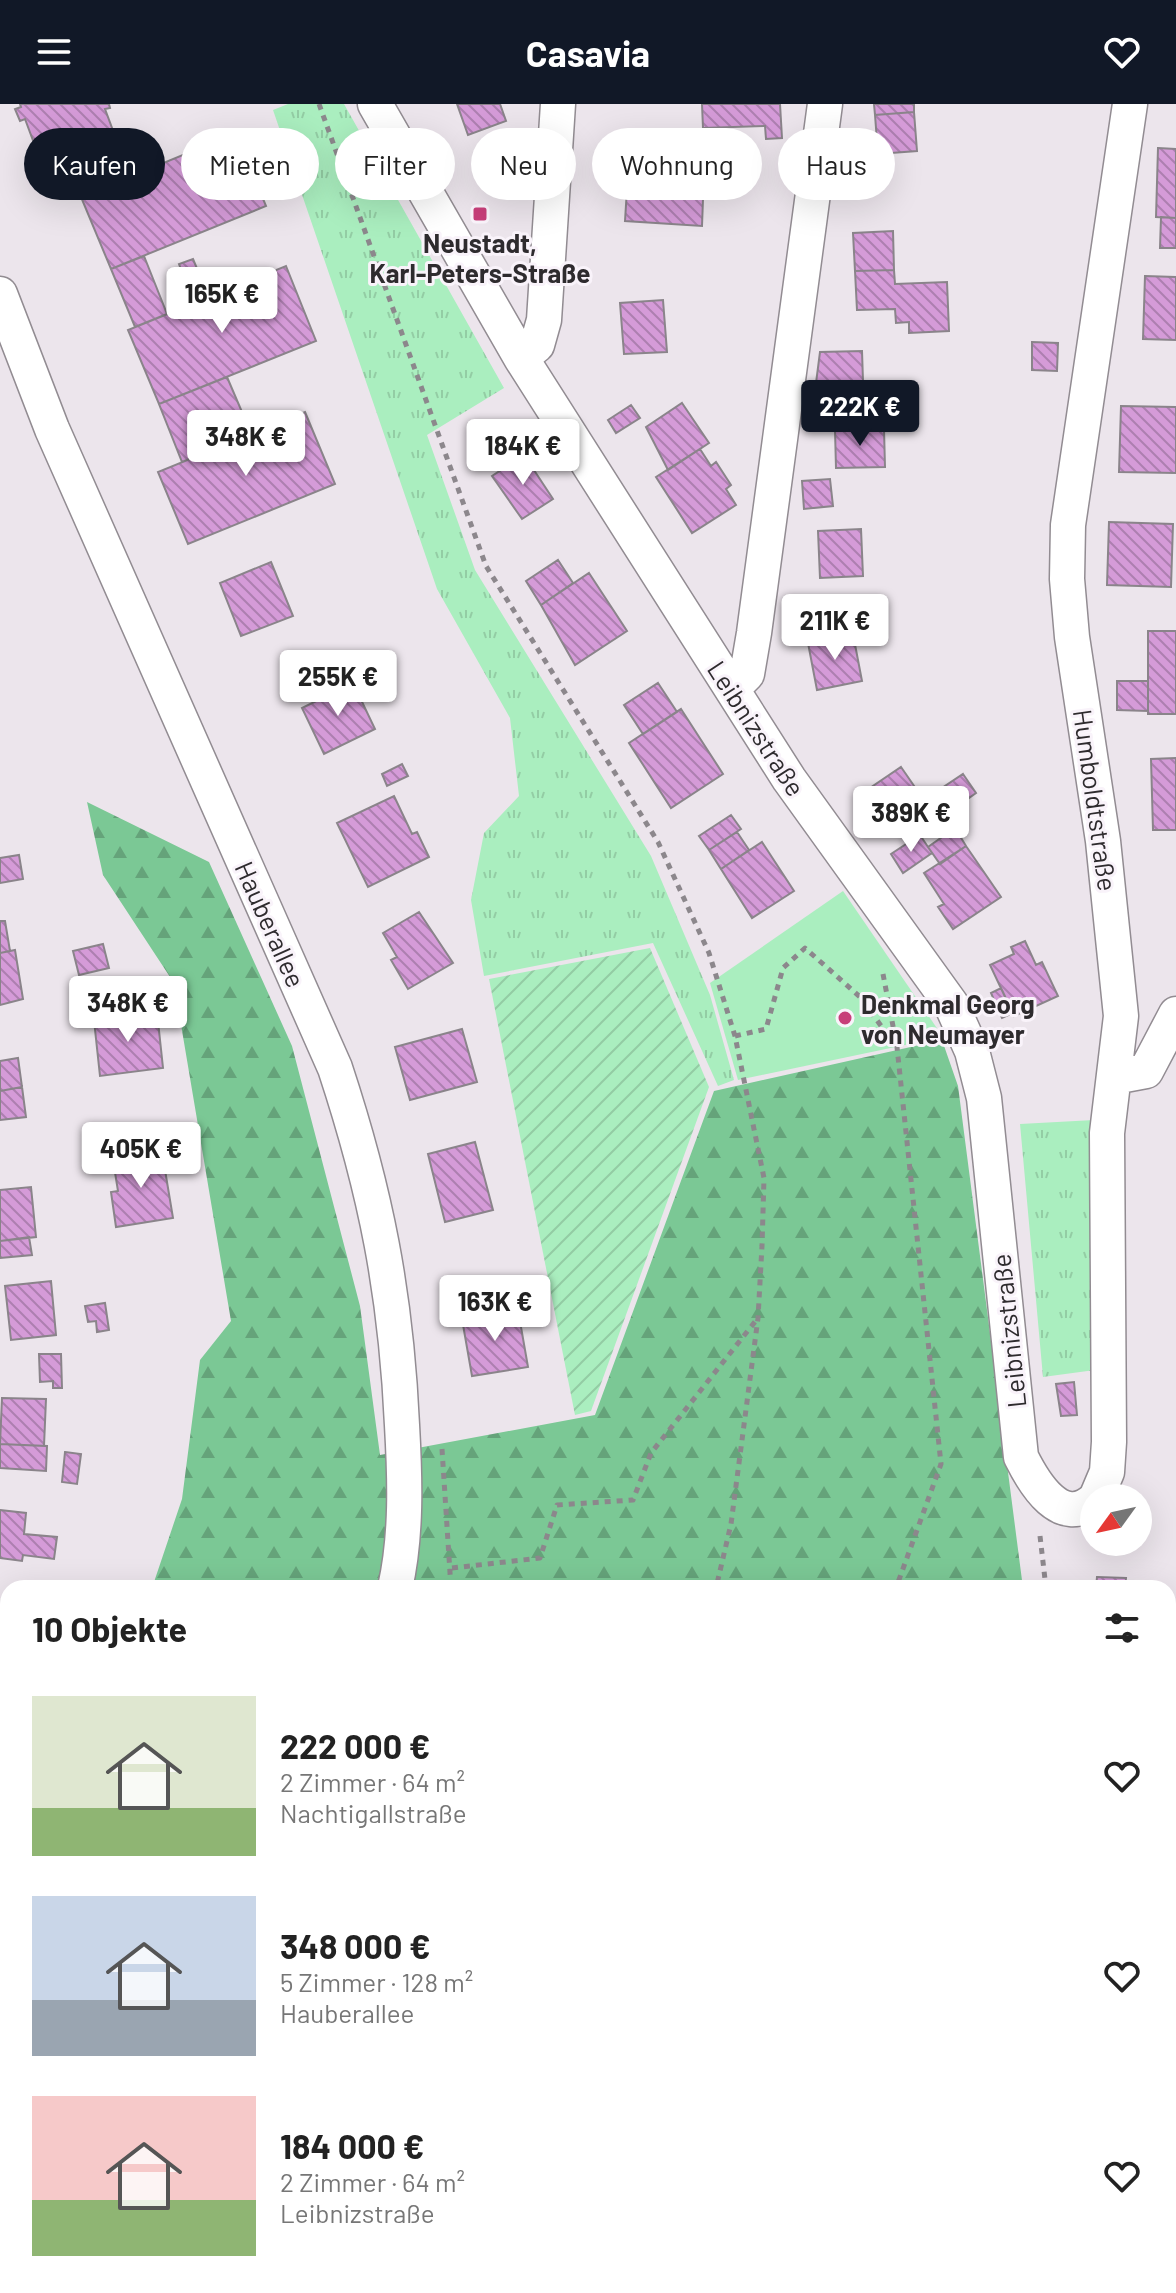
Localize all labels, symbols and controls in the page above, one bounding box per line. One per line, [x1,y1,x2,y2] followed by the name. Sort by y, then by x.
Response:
[32,30,76,74] icon: menu
[1100,30,1144,74] icon: heart
[526,31,650,74] text: Casavia
[24,128,165,200] chip: Kaufen
[181,128,319,200] chip: Mieten
[335,128,455,200] chip: Filter
[471,128,576,200] chip: Neu
[592,128,762,200] chip: Wohnung
[778,128,895,200] chip: Haus
[471,205,489,223] marker: Neustadt, Karl-Peters-Straße
[370,227,590,288] place label: Neustadt, Karl-Peters-Straße
[157,267,287,335] pin: 165K €
[184,277,260,308] text: 165K €
[795,380,925,448] pin: 222K €
[819,390,901,421] text: 222K €
[181,410,311,478] pin: 348K €
[458,419,588,487] pin: 184K €
[205,420,287,451] text: 348K €
[485,429,561,460] text: 184K €
[770,594,900,662] pin: 211K €
[800,604,870,635] text: 211K €
[273,650,403,718] pin: 255K €
[702,655,812,801] street label: Leibnizstraße
[298,660,378,691] text: 255K €
[1068,707,1124,893] street label: Humboldtstraße
[846,786,976,854] pin: 389K €
[871,796,951,827] text: 389K €
[229,856,313,992] street label: Hauberallee
[63,976,193,1044] pin: 348K €
[87,986,169,1017] text: 348K €
[861,988,1035,1049] place label: Denkmal Georg von Neumayer
[836,1009,854,1027] marker: Denkmal Georg von Neumayer
[76,1122,206,1190] pin: 405K €
[100,1132,182,1163] text: 405K €
[985,1252,1031,1410] street label: Leibnizstraße
[430,1275,560,1343] pin: 163K €
[457,1285,533,1316] text: 163K €
[1080,1484,1152,1556] north arrow
[1080,1484,1152,1556] map controls
[1100,1606,1144,1650] icon: filters
[32,1608,187,1649] text: 10 Objekte
[280,1725,430,1766] text: 222 000 €
[96,1728,192,1824] icon: home
[1100,1754,1144,1798] icon: heart
[280,1766,465,1797] text: 2 Zimmer · 64 m²
[280,1797,467,1828] text: Nachtigallstraße
[280,1925,431,1966] text: 348 000 €
[96,1928,192,2024] icon: home
[1100,1954,1144,1998] icon: heart
[280,1966,473,1997] text: 5 Zimmer · 128 m²
[280,1997,414,2028] text: Hauberallee
[280,2125,424,2166] text: 184 000 €
[96,2128,192,2224] icon: home
[1100,2154,1144,2198] icon: heart
[280,2166,465,2197] text: 2 Zimmer · 64 m²
[280,2197,435,2228] text: Leibnizstraße

